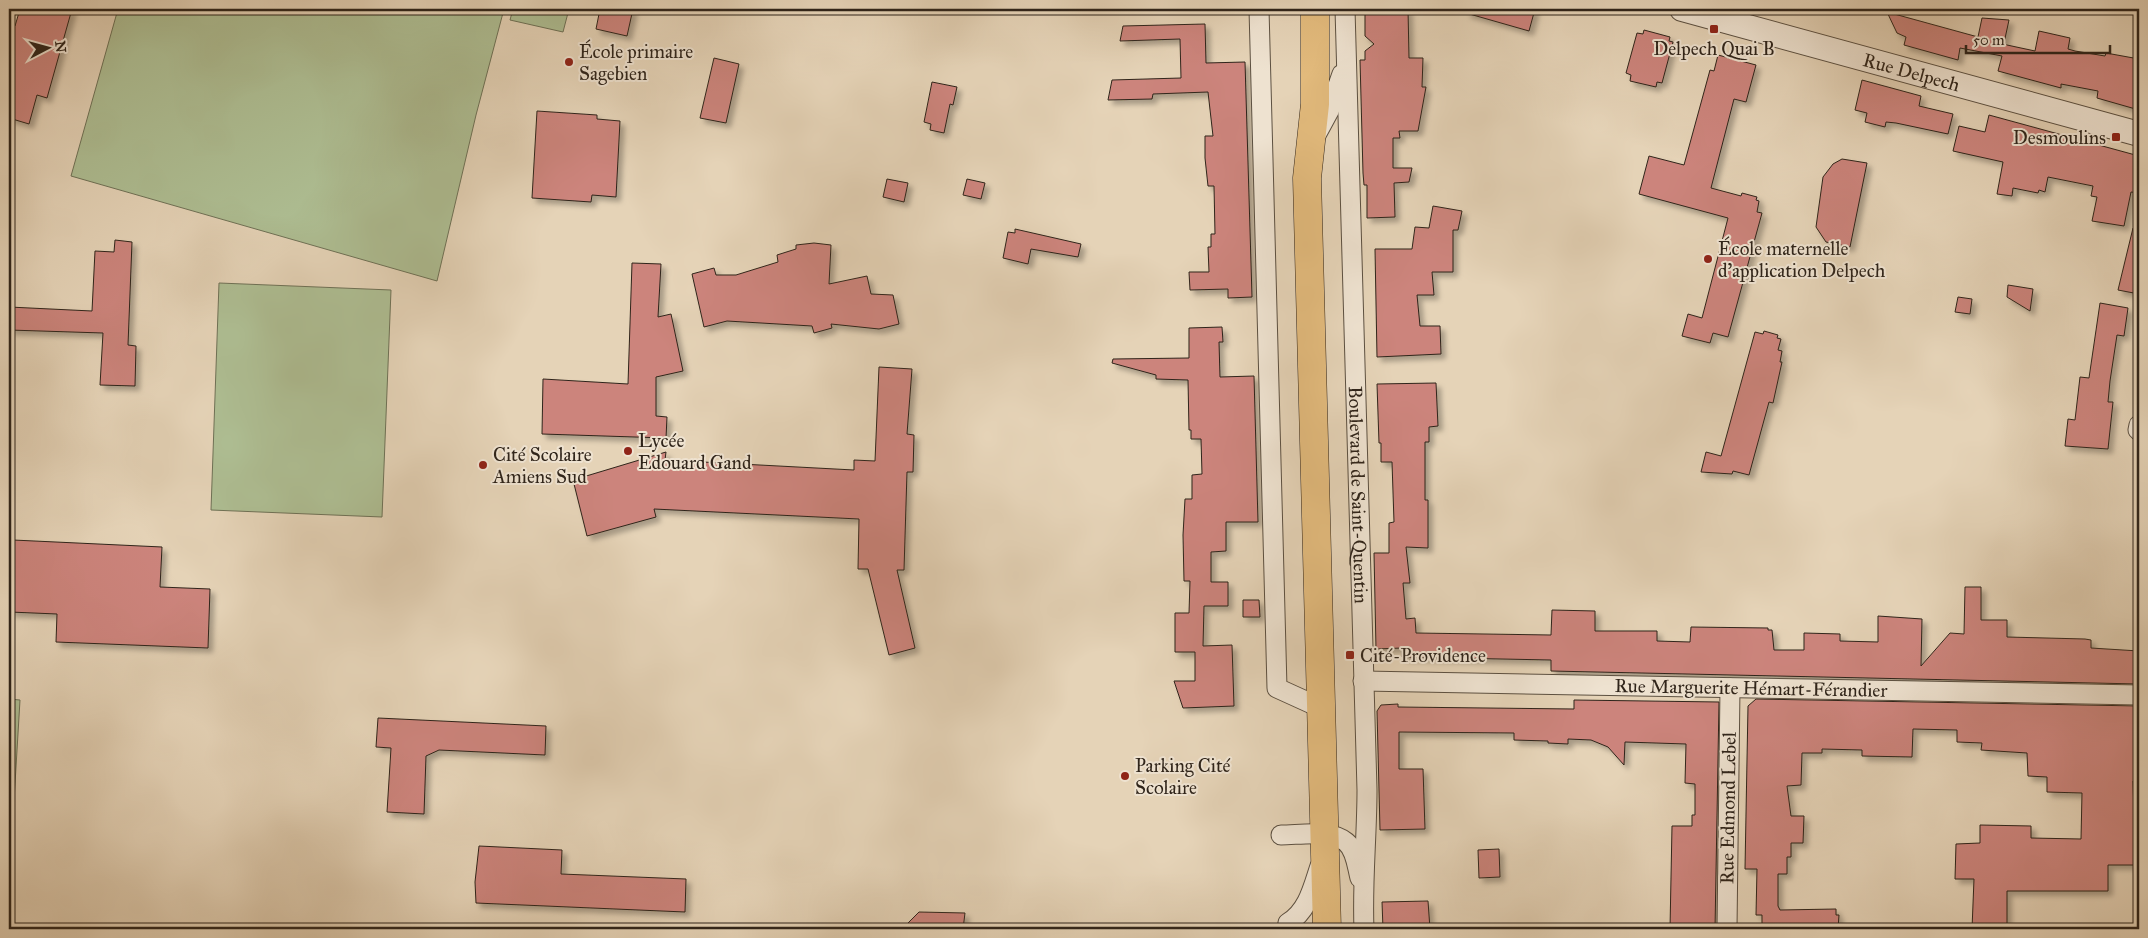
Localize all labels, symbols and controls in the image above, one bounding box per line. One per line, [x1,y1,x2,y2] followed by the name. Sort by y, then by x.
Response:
[22,22,72,72] north arrow
[1966,22,2109,54] scale bar
[1708,23,1720,35] marker: Delpech Quai B
[1973,31,2005,49] text: 50 m
[1653,37,1775,60] place label: Delpech Quai B
[579,39,693,86] place label: École primaire Sagebien
[51,40,70,54] text: N
[1861,48,1963,96] street label: Rue Delpech
[563,56,575,68] marker: École primaire Sagebien
[2013,126,2106,149] place label: Desmoulins
[2110,131,2122,143] marker: Desmoulins
[1718,236,1886,282] place label: École maternelle d'application Delpech
[1702,253,1714,265] marker: École maternelle d'application Delpech
[1344,386,1373,604] street label: Boulevard de Saint-Quentin
[638,429,752,474] place label: Lycée Edouard Gand
[492,443,592,488] place label: Cité Scolaire Amiens Sud
[622,445,634,457] marker: Lycée Edouard Gand
[477,459,489,471] marker: Cité Scolaire Amiens Sud
[1360,644,1486,667] place label: Cité-Providence
[1344,649,1356,661] marker: Cité-Providence
[1614,674,1889,703] street label: Rue Marguerite Hémart-Férandier
[1715,731,1741,884] street label: Rue Edmond Lebel
[1135,754,1231,799] place label: Parking Cité Scolaire
[1119,770,1131,782] marker: Parking Cité Scolaire

